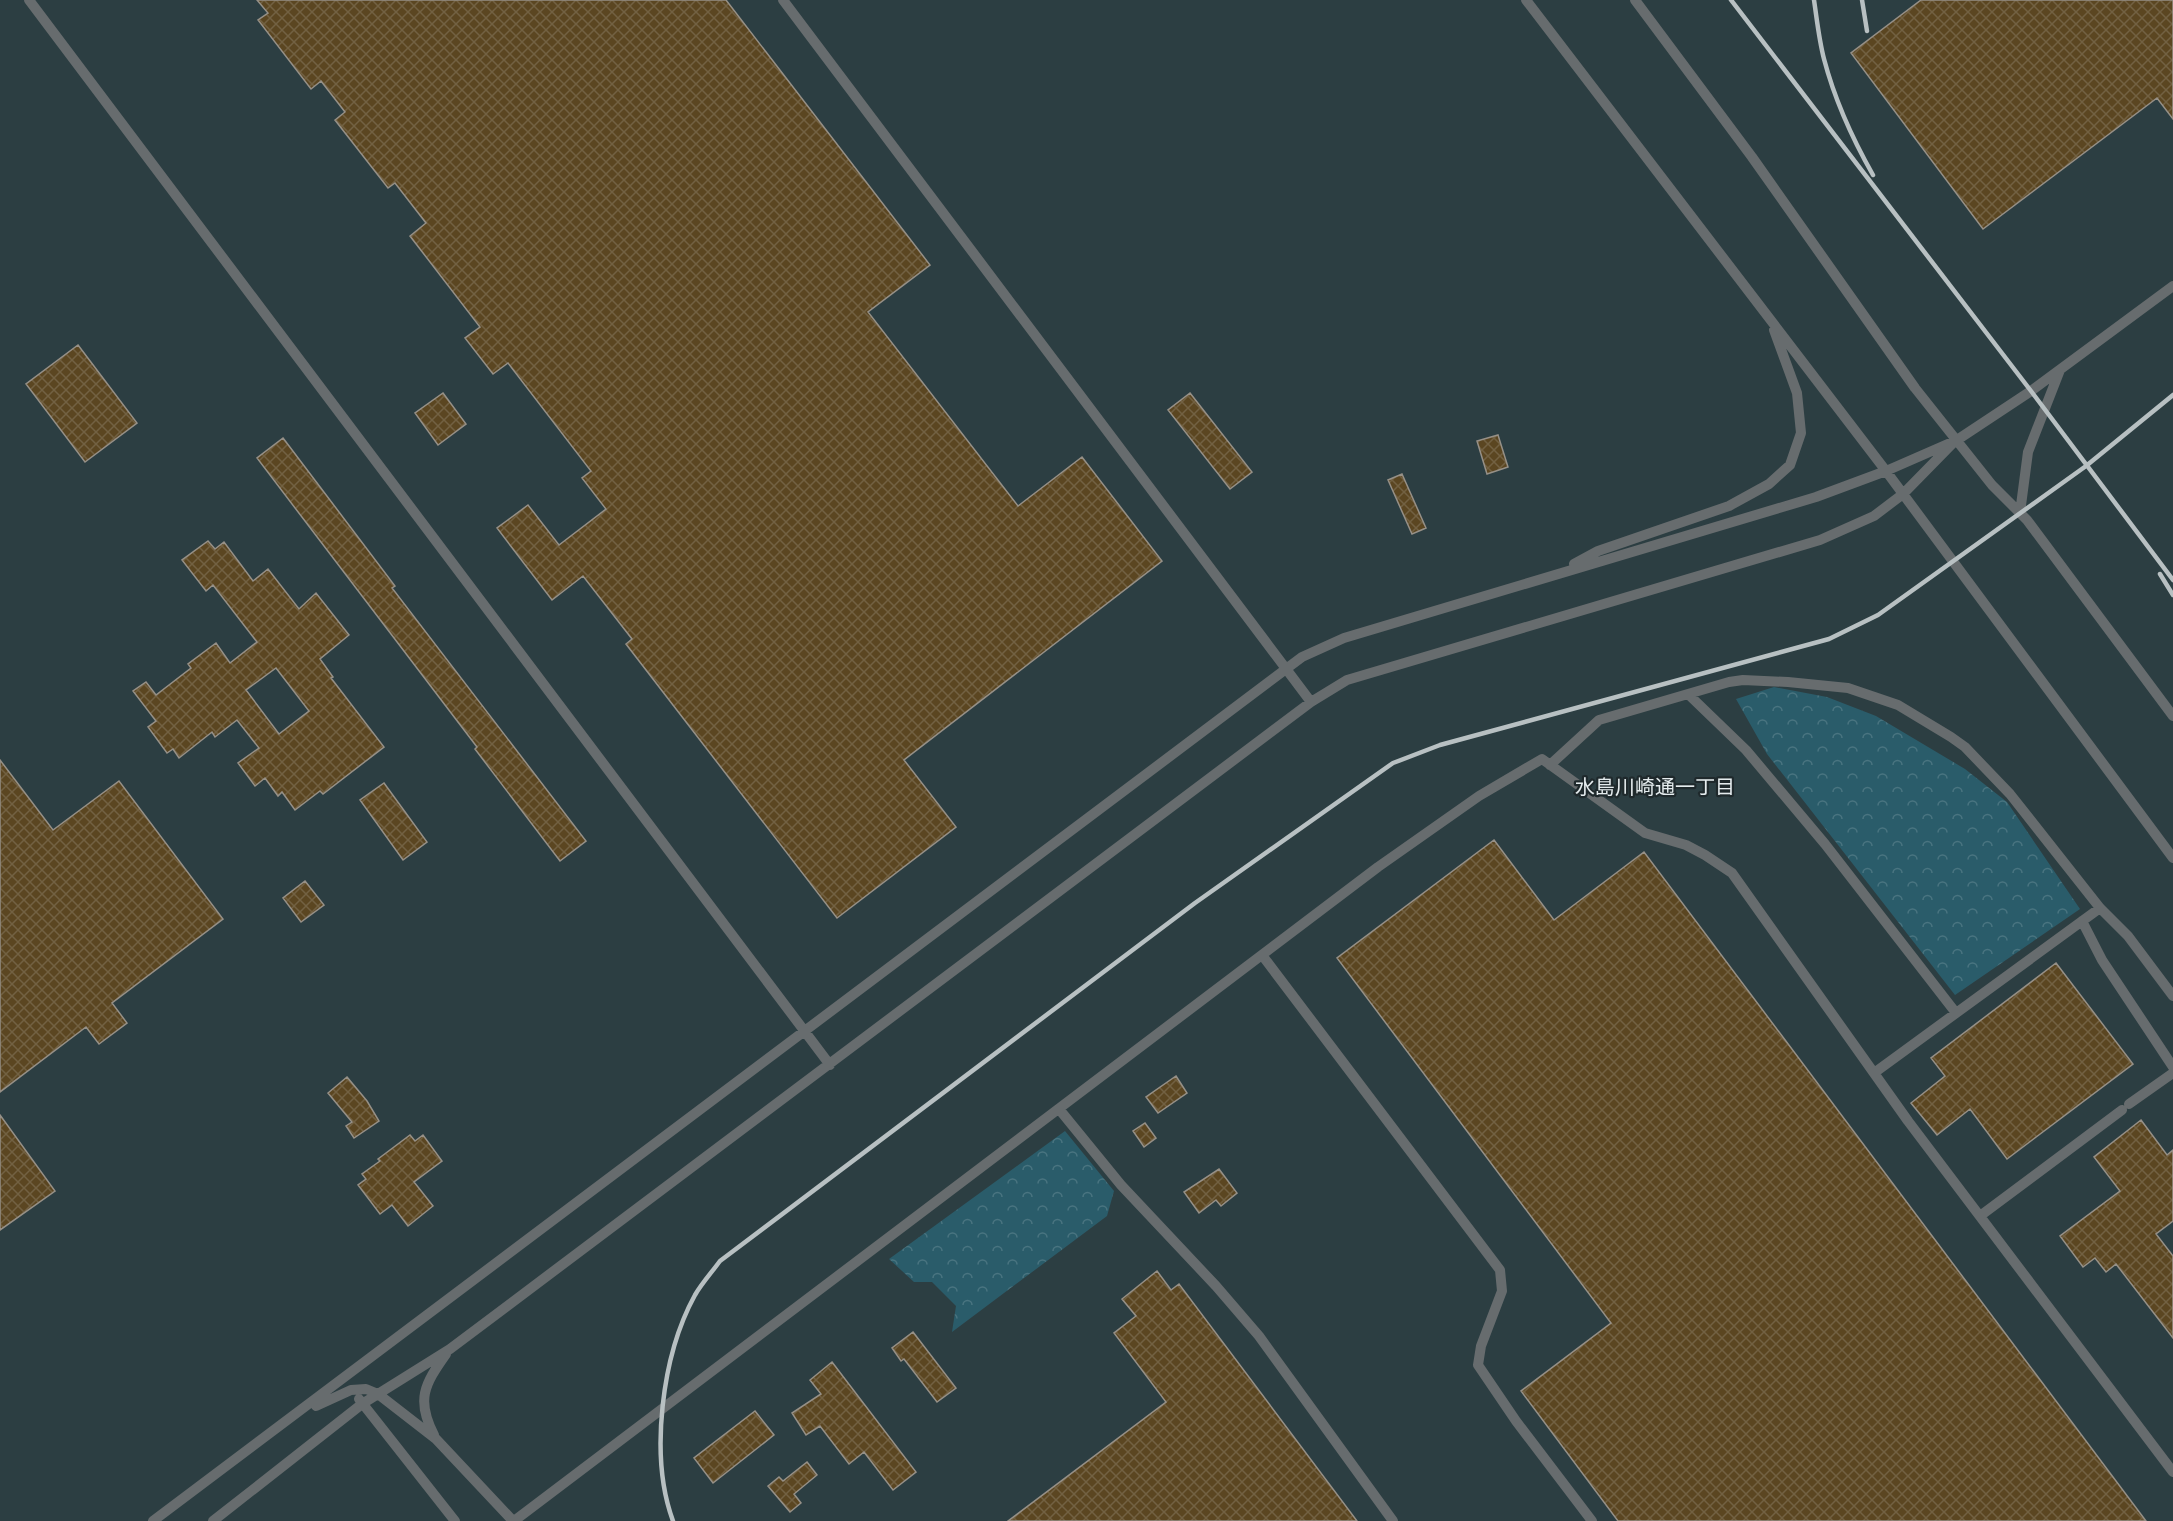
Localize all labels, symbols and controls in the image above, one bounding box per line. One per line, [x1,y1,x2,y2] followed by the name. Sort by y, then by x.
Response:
[1575,773,1735,800] district label: 水島川崎通一丁目

